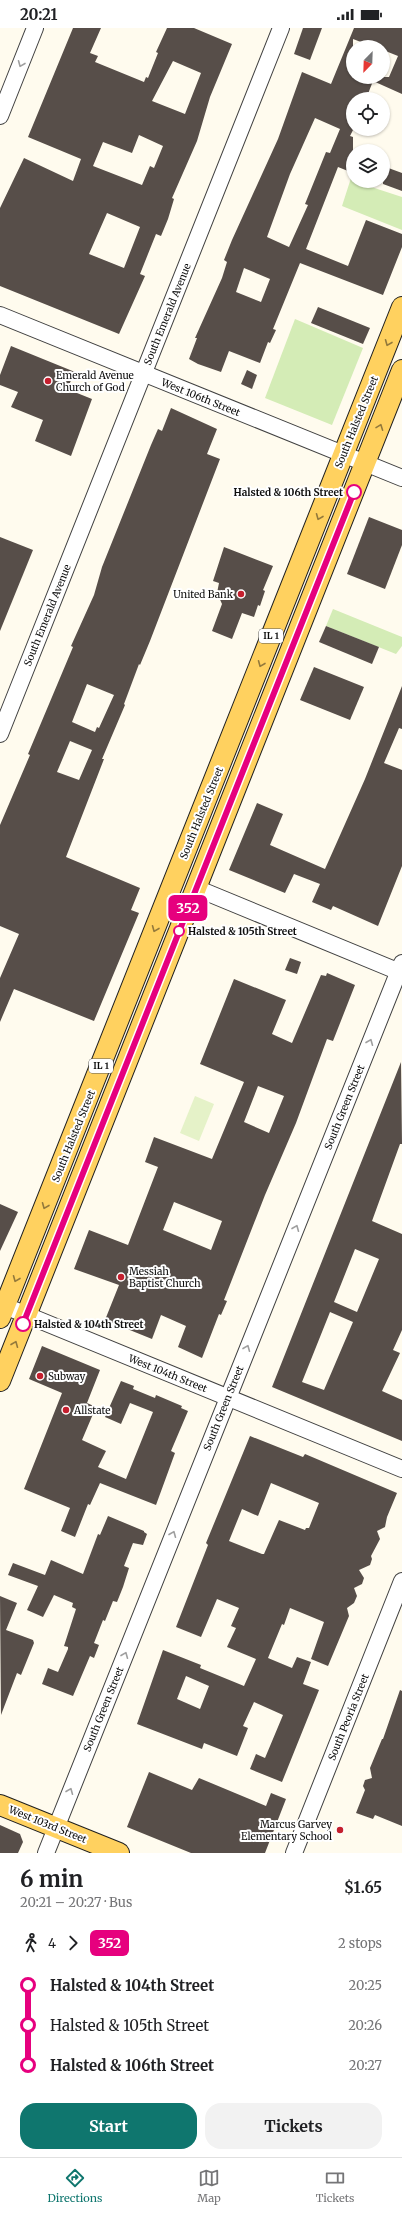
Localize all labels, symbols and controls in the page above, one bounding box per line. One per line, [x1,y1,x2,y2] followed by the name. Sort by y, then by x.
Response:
[20,5,57,24] text: 20:21
[346,40,390,84] north arrow
[346,40,390,188] map controls
[17,61,25,68] one-way arrow
[346,92,390,136] button: locate
[346,144,390,188] button: layers
[141,261,194,367] street label: South Emerald Avenue
[384,340,392,347] one-way arrow
[56,369,134,394] place label: Emerald Avenue Church of God
[332,374,381,470] street label: South Halsted Street
[159,375,242,419] street label: West 106th Street
[43,376,53,386] marker: Emerald Avenue Church of God
[375,424,383,431] one-way arrow
[346,484,362,500] marker: Halsted & 106th Street
[234,486,343,499] place label: Halsted & 106th Street
[315,513,323,520] one-way arrow
[21,562,74,668] street label: South Emerald Avenue
[173,588,234,601] place label: United Bank
[236,589,246,599] marker: United Bank
[259,629,283,643] road number: IL 1
[257,660,265,667] one-way arrow
[177,765,226,861] street label: South Halsted Street
[165,895,211,921] line badge: 352
[176,899,200,917] text: 352
[152,925,160,932] one-way arrow
[173,925,185,937] marker: Halsted & 105th Street
[188,925,297,938] place label: Halsted & 105th Street
[366,1039,374,1046] one-way arrow
[89,1059,113,1073] road number: IL 1
[322,1063,367,1152] street label: South Green Street
[49,1088,98,1184] street label: South Halsted Street
[42,1201,50,1209] one-way arrow
[291,1224,299,1231] one-way arrow
[129,1265,201,1290] place label: Messiah Baptist Church
[116,1272,126,1282] marker: Messiah Baptist Church
[12,1276,20,1283] one-way arrow
[15,1316,31,1332] marker: Halsted & 104th Street
[34,1318,143,1331] place label: Halsted & 104th Street
[11,1340,19,1347] one-way arrow
[243,1345,251,1352] one-way arrow
[126,1351,209,1395] street label: West 104th Street
[201,1364,246,1453] street label: South Green Street
[48,1370,86,1383] place label: Subway
[35,1371,45,1381] marker: Subway
[73,1404,111,1417] place label: Allstate
[61,1405,71,1415] marker: Allstate
[169,1530,177,1537] one-way arrow
[120,1651,128,1659] one-way arrow
[81,1665,126,1754] street label: South Green Street
[325,1672,372,1762] street label: South Peoria Street
[66,1788,74,1795] one-way arrow
[6,1803,89,1846] street label: West 103rd Street
[241,1818,332,1843] place label: Marcus Garvey Elementary School
[335,1825,345,1835] marker: Marcus Garvey Elementary School
[20,1865,83,1893] text: 6 min
[344,1878,382,1897] text: $1.65
[20,1894,132,1911] text: 20:21 – 20:27 · Bus
[20,1932,42,1954] icon: walk
[62,1932,84,1954] icon: forward
[98,1934,121,1952] text: 352
[48,1935,56,1952] text: 4
[338,1935,382,1952] text: 2 stops
[50,1976,214,1995] text: Halsted & 104th Street
[349,1977,382,1994] text: 20:25
[50,2016,209,2035] text: Halsted & 105th Street
[348,2017,382,2034] text: 20:26
[50,2056,214,2075] text: Halsted & 106th Street
[349,2057,382,2074] text: 20:27
[20,2103,197,2149] button: Start
[205,2103,382,2149] button: Tickets
[47,2167,102,2205] tab: Directions
[197,2167,221,2205] tab: Map
[316,2167,355,2205] tab: Tickets

